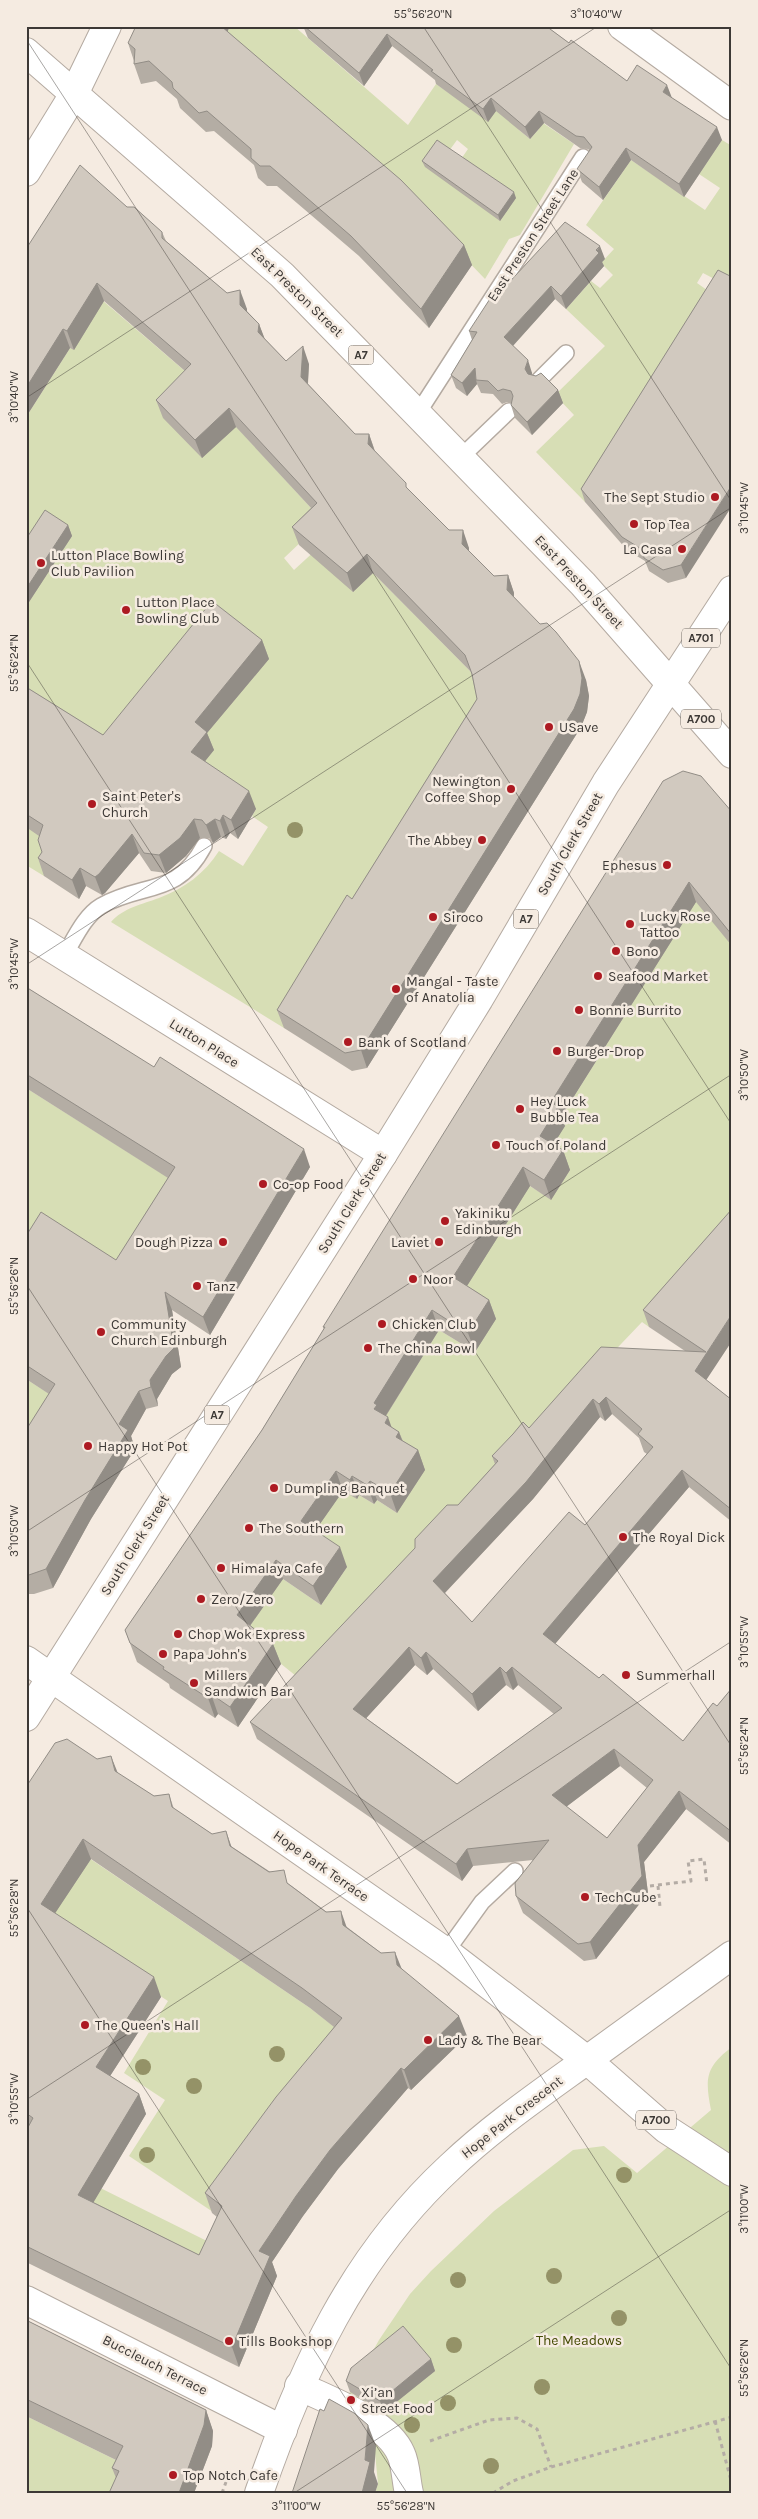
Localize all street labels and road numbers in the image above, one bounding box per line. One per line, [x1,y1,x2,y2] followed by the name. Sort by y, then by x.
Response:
[484,165,582,305] street label: East Preston Street Lane
[247,244,347,340] street label: East Preston Street
[348,346,374,364] road number: A7
[531,532,627,632] street label: East Preston Street
[682,628,720,648] road number: A701
[681,710,721,729] road number: A700
[534,790,606,898] street label: South Clerk Street
[514,910,538,929] road number: A7
[166,1015,242,1071] street label: Lutton Place
[314,1149,390,1257] street label: South Clerk Street
[204,1406,230,1424] road number: A7
[97,1491,173,1599] street label: South Clerk Street
[270,1827,372,1905] street label: Hope Park Terrace
[458,2072,566,2162] street label: Hope Park Crescent
[636,2110,676,2130] road number: A700
[100,2331,210,2399] street label: Buccleuch Terrace

